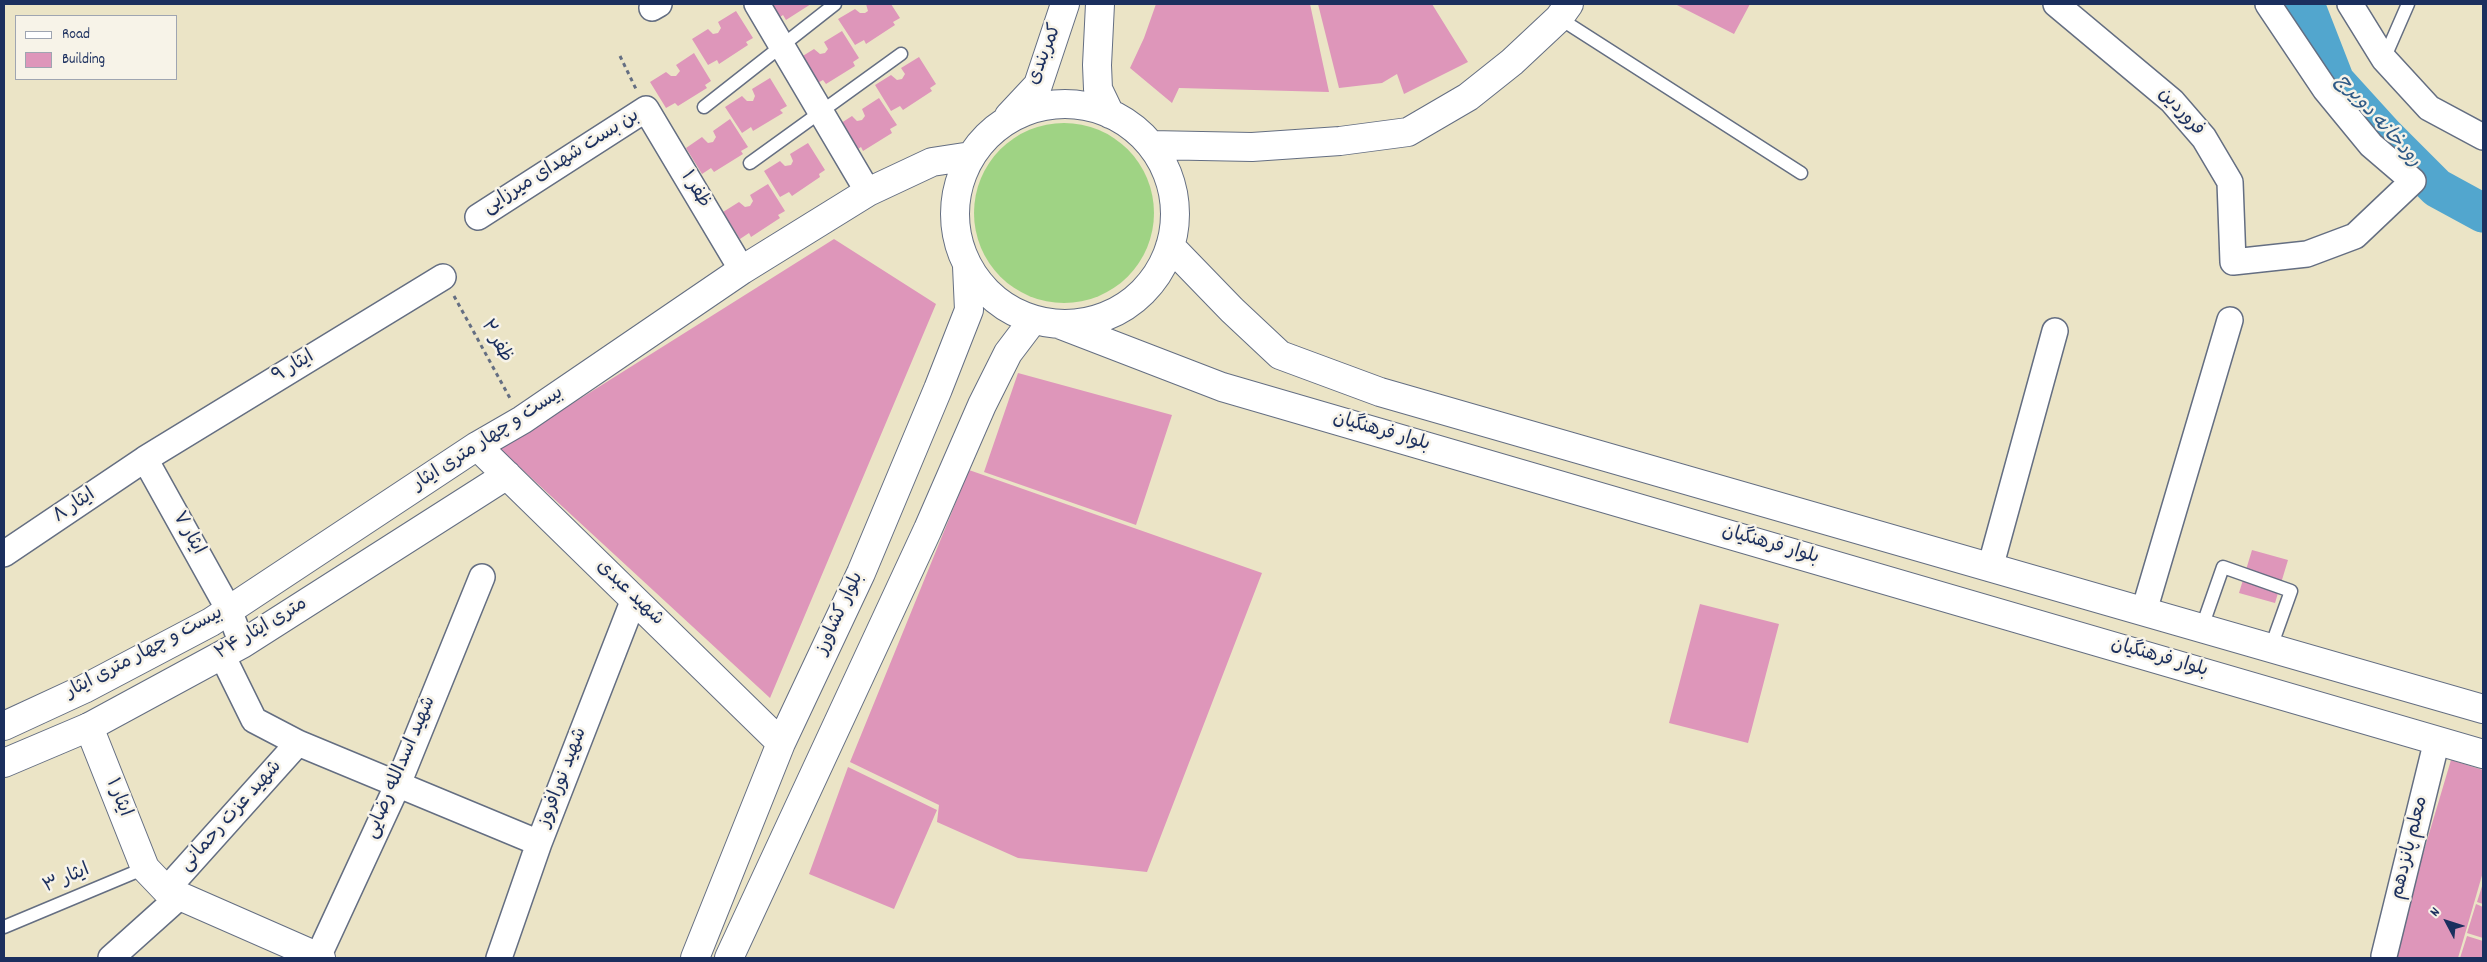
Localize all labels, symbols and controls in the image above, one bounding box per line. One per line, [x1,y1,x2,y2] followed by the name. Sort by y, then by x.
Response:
[15,15,178,80] legend
[1024,21,1068,89] street label: کمربندی
[62,24,90,46] text: Road
[62,49,105,71] text: Building
[2329,71,2425,173] water label: رودخانه دویرج
[2152,84,2208,142] street label: فروردین
[480,106,644,220] street label: بن بست شهدای میرزایی
[674,167,714,213] street label: ظفر ۱
[474,317,516,367] street label: ظفر ۲
[269,347,319,389] street label: ایثار ۹
[409,383,569,497] street label: بیست و چهار متری ایثار
[1330,408,1432,458] street label: بلوار فرهنگیان
[50,485,100,529] street label: ایثار ۸
[166,508,208,560] street label: ایثار ۷
[1719,521,1821,571] street label: بلوار فرهنگیان
[590,556,668,632] street label: شهید عبدی
[812,569,870,659] street label: بلوار کشاورز
[212,594,312,666] street label: ۲۴ متری ایثار
[62,603,228,705] street label: بیست و چهار متری ایثار
[2108,634,2210,684] street label: بلوار فرهنگیان
[362,693,442,843] street label: شهید اسدالله رضایی
[535,725,593,831] street label: شهید نورافروز
[176,757,288,877] street label: شهید عزت رحمانی
[99,775,135,821] street label: ایثار ۱
[2387,794,2435,902] street label: معلم پانزدهم
[40,860,94,900] street label: ایثار ۳
[2422,897,2472,947] north arrow
[2426,903,2445,921] text: N

